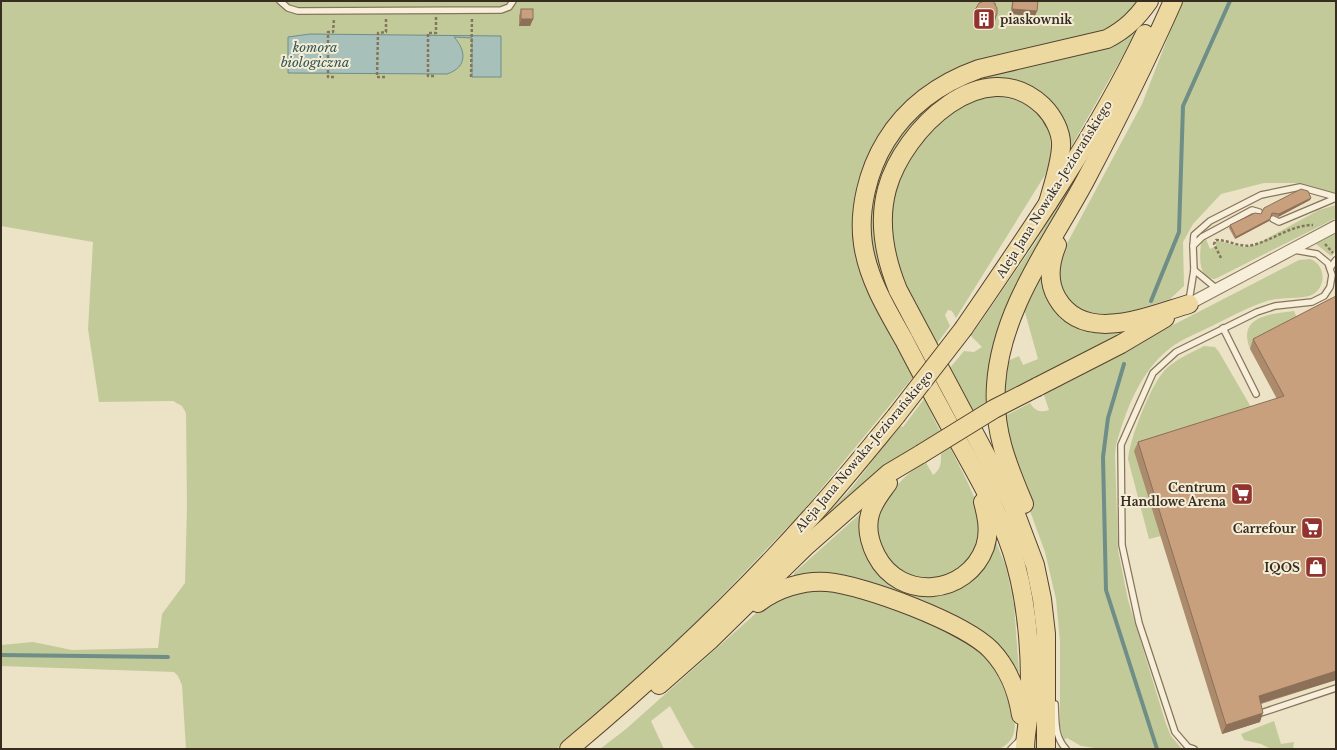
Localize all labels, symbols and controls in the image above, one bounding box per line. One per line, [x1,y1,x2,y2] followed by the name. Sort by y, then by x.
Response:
[971,6,997,32] building icon: piaskownik
[1000,12,1073,27] place label: piaskownik
[281,39,349,71] water label: komora biologiczna
[992,97,1115,281] street label: Aleja Jana Nowaka-Jeziorańskiego
[791,367,936,536] street label: Aleja Jana Nowaka-Jeziorańskiego
[1120,480,1227,509] place label: Centrum Handlowe Arena
[1229,481,1255,507] supermarket icon: Centrum Handlowe Arena
[1299,515,1325,541] supermarket icon: Carrefour
[1233,521,1296,536] place label: Carrefour
[1303,554,1329,580] shop icon: IQOS
[1264,560,1300,575] place label: IQOS

